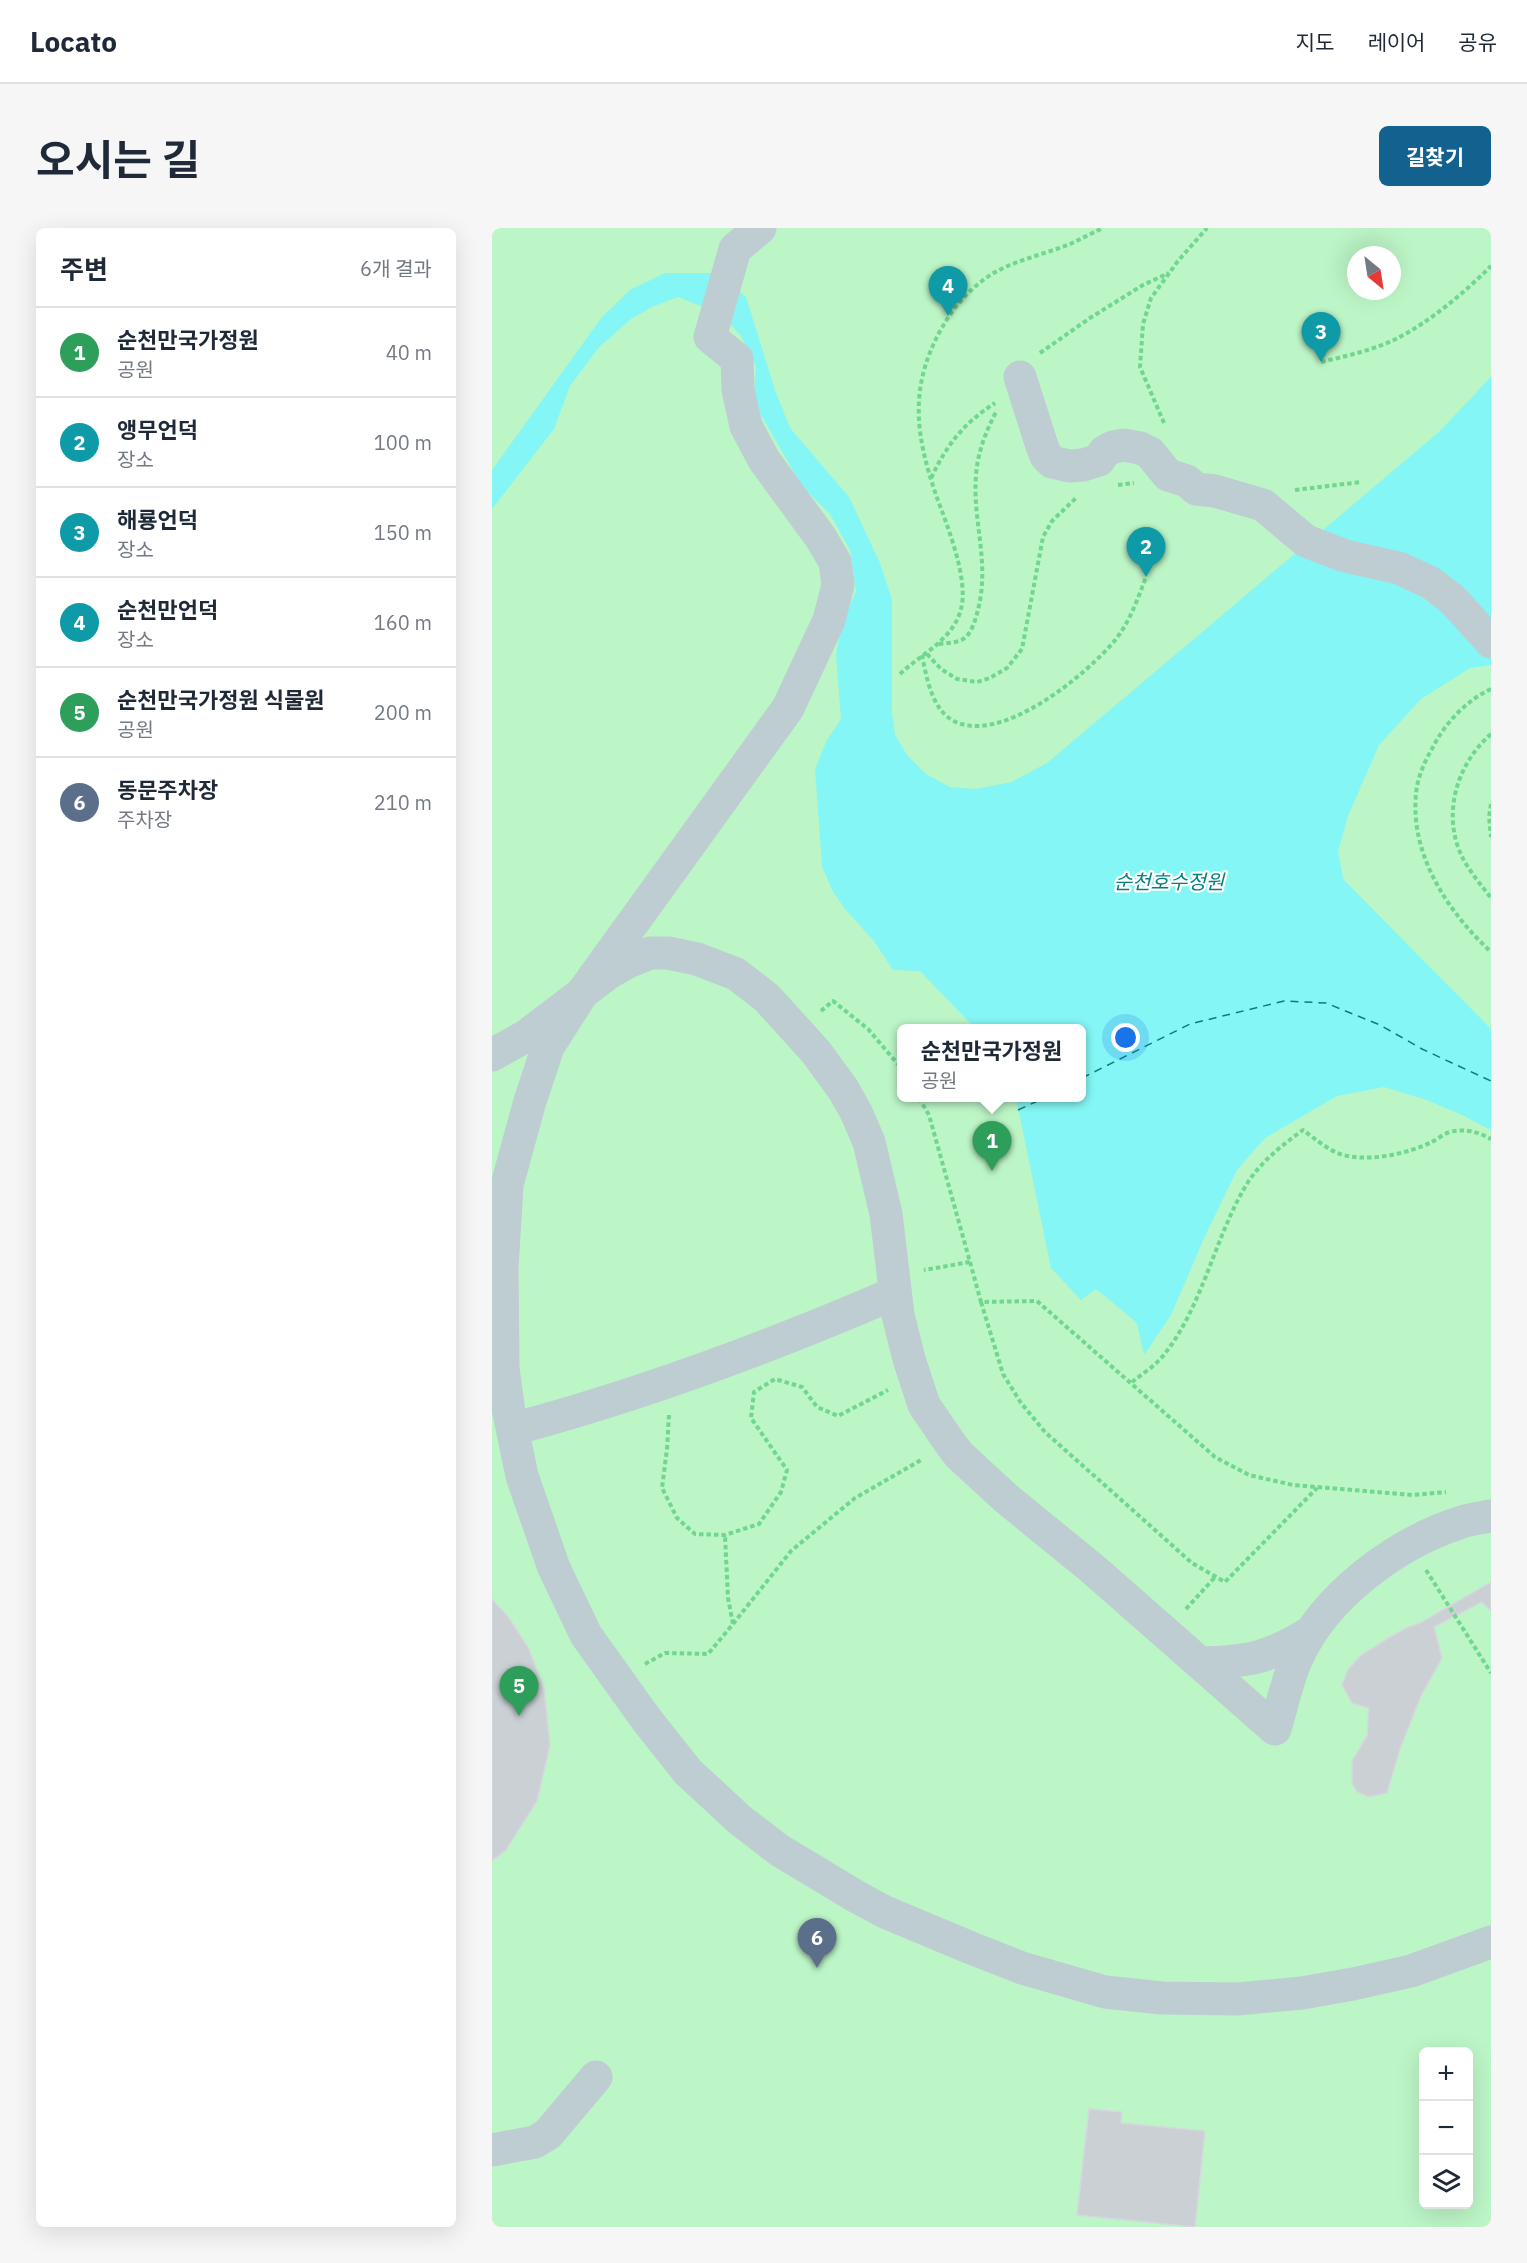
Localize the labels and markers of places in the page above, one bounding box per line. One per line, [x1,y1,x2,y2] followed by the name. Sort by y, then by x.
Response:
[928,266,968,316] pin: 4
[1302,312,1340,362] pin: 3
[1126,528,1166,577] pin: 2
[972,1122,1012,1171] pin: 1
[500,1666,538,1716] pin: 5
[798,1918,836,1968] pin: 6

